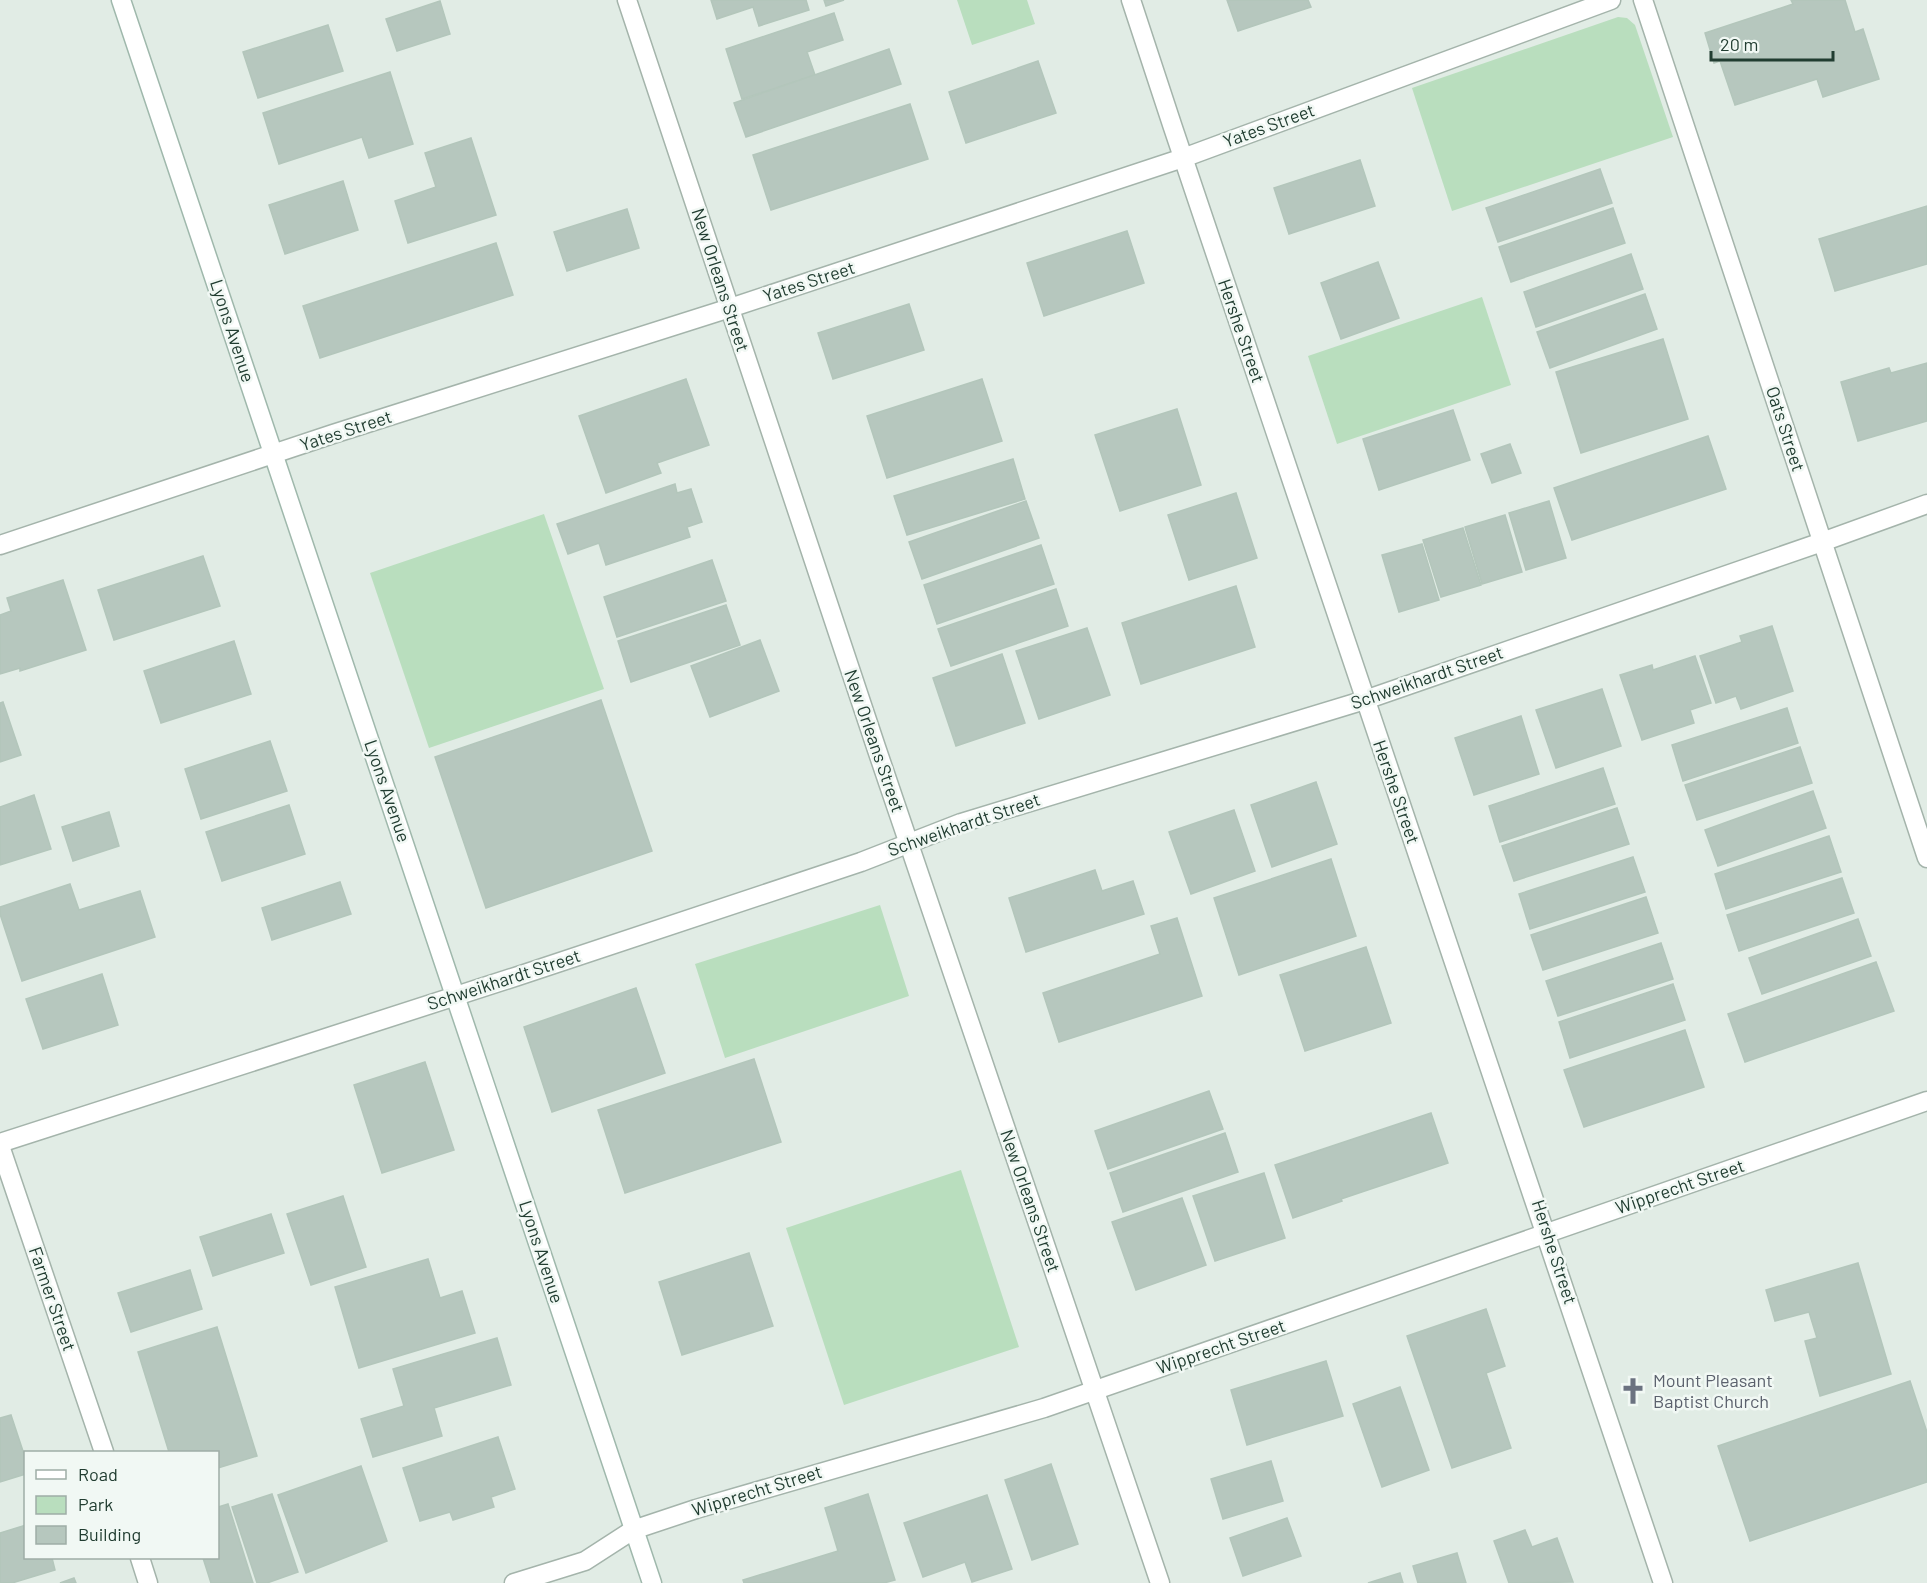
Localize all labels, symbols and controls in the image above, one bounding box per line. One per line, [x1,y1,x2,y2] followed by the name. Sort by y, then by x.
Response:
[1711,24,1832,62] scale bar
[1720,33,1758,55] text: 20 m
[1220,98,1317,152] street label: Yates Street
[687,205,755,354] street label: New Orleans Street
[760,256,858,306] street label: Yates Street
[206,276,260,385] street label: Lyons Avenue
[1214,276,1270,386] street label: Hershe Street
[1762,383,1810,474] street label: Oats Street
[297,405,395,455] street label: Yates Street
[1348,641,1506,713] street label: Schweikhardt Street
[840,666,910,815] street label: New Orleans Street
[360,737,416,845] street label: Lyons Avenue
[1369,737,1425,847] street label: Hershe Street
[885,788,1043,860] street label: Schweikhardt Street
[424,944,583,1014] street label: Schweikhardt Street
[996,1126,1066,1275] street label: New Orleans Street
[1612,1154,1747,1218] street label: Wipprecht Street
[515,1197,569,1306] street label: Lyons Avenue
[1528,1197,1582,1307] street label: Hershe Street
[25,1244,81,1354] street label: Farmer Street
[1153,1314,1288,1378] street label: Wipprecht Street
[1653,1369,1773,1412] place label: Mount Pleasant Baptist Church
[1618,1376,1648,1406] church icon: Mount Pleasant Baptist Church
[24,1451,219,1559] legend
[689,1460,824,1520] street label: Wipprecht Street
[78,1463,118,1485] text: Road
[78,1493,113,1515] text: Park
[78,1523,141,1545] text: Building

